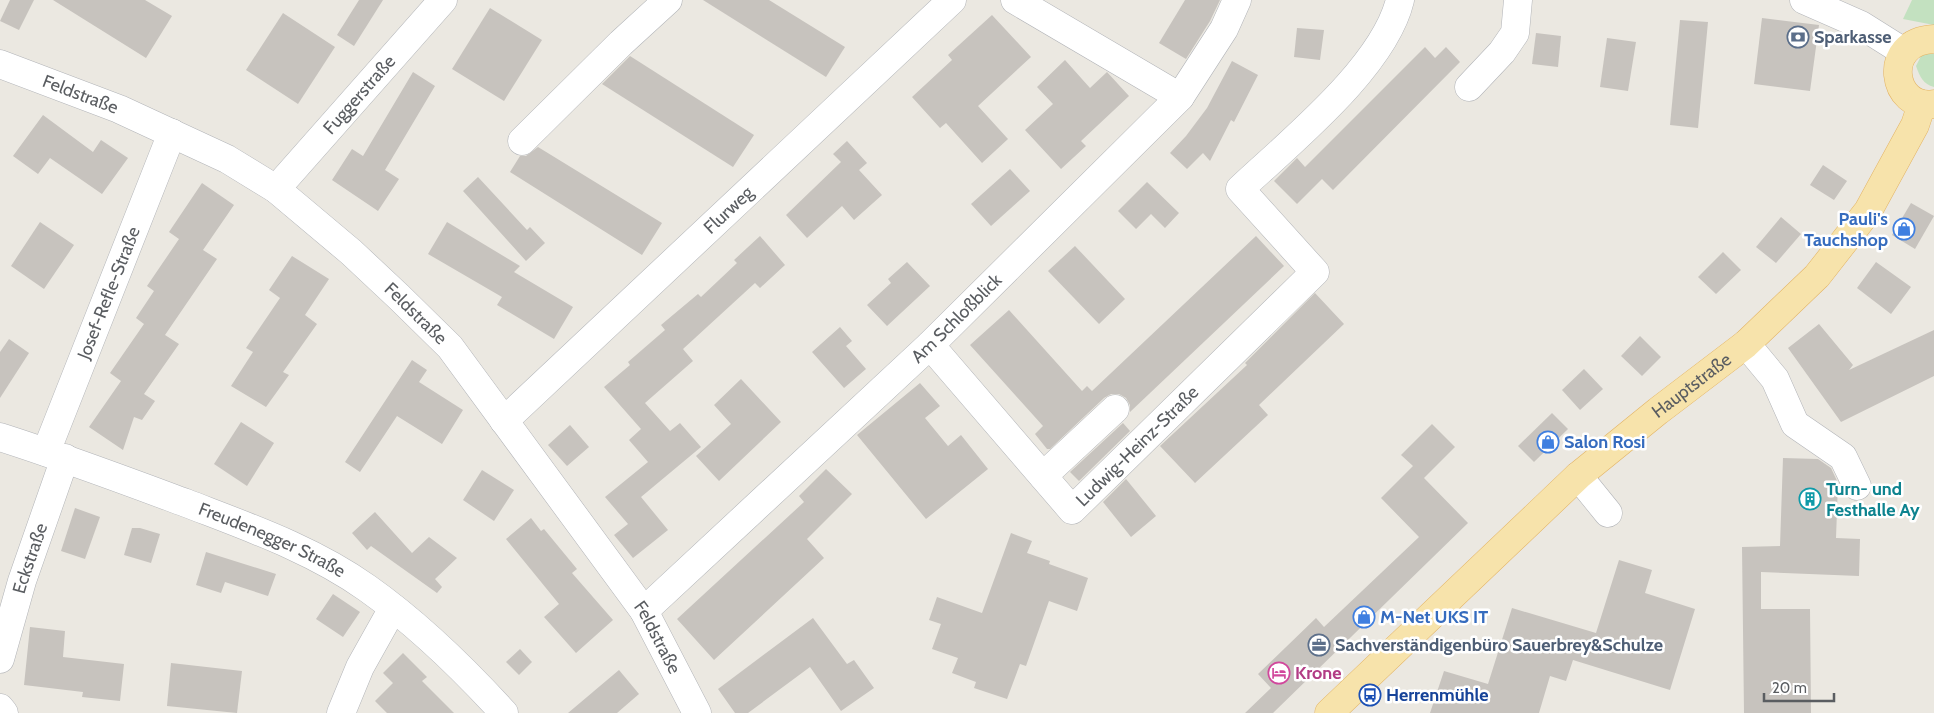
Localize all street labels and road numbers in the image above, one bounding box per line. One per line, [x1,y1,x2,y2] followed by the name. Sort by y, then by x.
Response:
[319,50,400,139] street label: Fuggerstraße
[39,70,121,119] street label: Feldstraße
[699,181,759,239] street label: Flurweg
[72,224,145,363] street label: Josef-Refle-Straße
[907,269,1007,368] street label: Am Schloßblick
[380,278,452,349] street label: Feldstraße
[1648,348,1736,423] street label: Hauptstraße
[1071,381,1203,511] street label: Ludwig-Heinz-Straße
[196,498,349,582] street label: Freudenegger Straße
[8,520,52,596] street label: Eckstraße
[629,596,686,677] street label: Feldstraße

